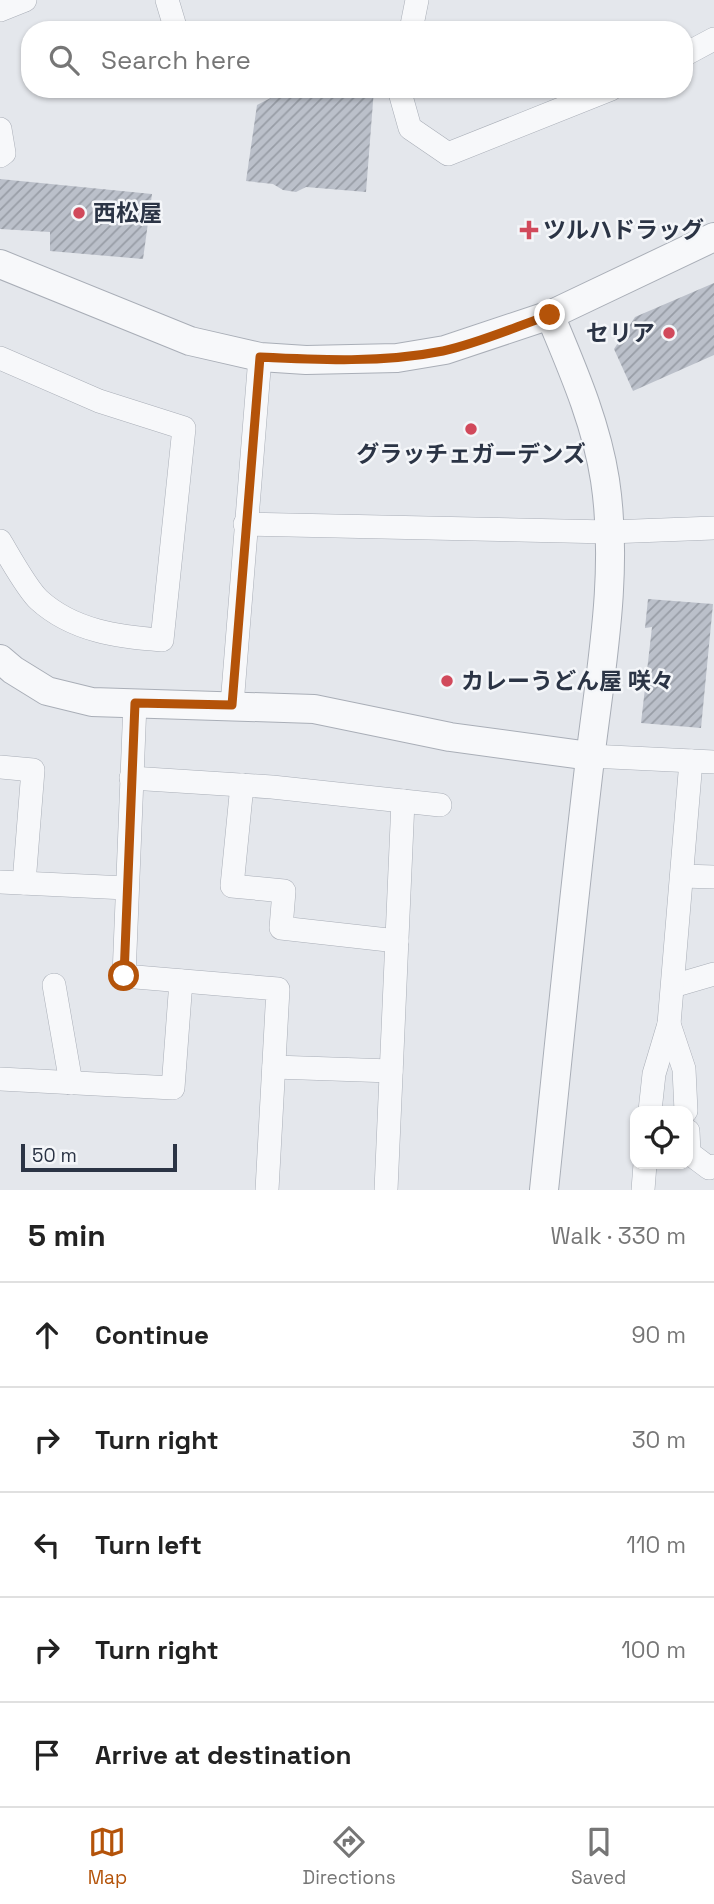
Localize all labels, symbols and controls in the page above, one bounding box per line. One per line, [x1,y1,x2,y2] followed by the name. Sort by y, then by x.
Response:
[21,21,693,98] search box
[45,41,83,79] icon: search
[101,43,251,77] text: Search here
[93,198,162,228] place label: 西松屋
[71,205,87,221] marker: 西松屋
[543,215,704,245] place label: ツルハドラッグ
[521,222,537,238] marker: ツルハドラッグ
[534,299,565,330] route end
[586,318,655,348] place label: セリア
[661,325,677,341] marker: セリア
[463,421,479,437] marker: グラッチェガーデンズ
[356,439,586,469] place label: グラッチェガーデンズ
[461,666,674,696] place label: カレーうどん屋 咲々
[439,673,455,689] marker: カレーうどん屋 咲々
[108,960,139,991] route start
[630,1106,693,1169] map controls
[630,1106,693,1169] button: locate
[21,1141,177,1173] scale bar
[32,1143,77,1168] text: 50 m
[28,1216,106,1255] text: 5 min
[551,1221,686,1251] text: Walk · 330 m
[28,1316,66,1354] icon: ahead
[95,1318,209,1352] text: Continue
[631,1320,686,1350] text: 90 m
[28,1421,66,1459] icon: right
[95,1423,219,1457] text: Turn right
[632,1425,686,1455] text: 30 m
[28,1526,66,1564] icon: left
[95,1528,202,1562] text: Turn left
[626,1530,686,1560] text: 110 m
[28,1631,66,1669] icon: right
[95,1633,219,1667] text: Turn right
[621,1635,686,1665] text: 100 m
[28,1736,66,1774] icon: arrive
[95,1738,352,1772] text: Arrive at destination
[88,1823,127,1890] tab: Map
[303,1823,396,1890] tab: Directions
[571,1823,626,1890] tab: Saved

